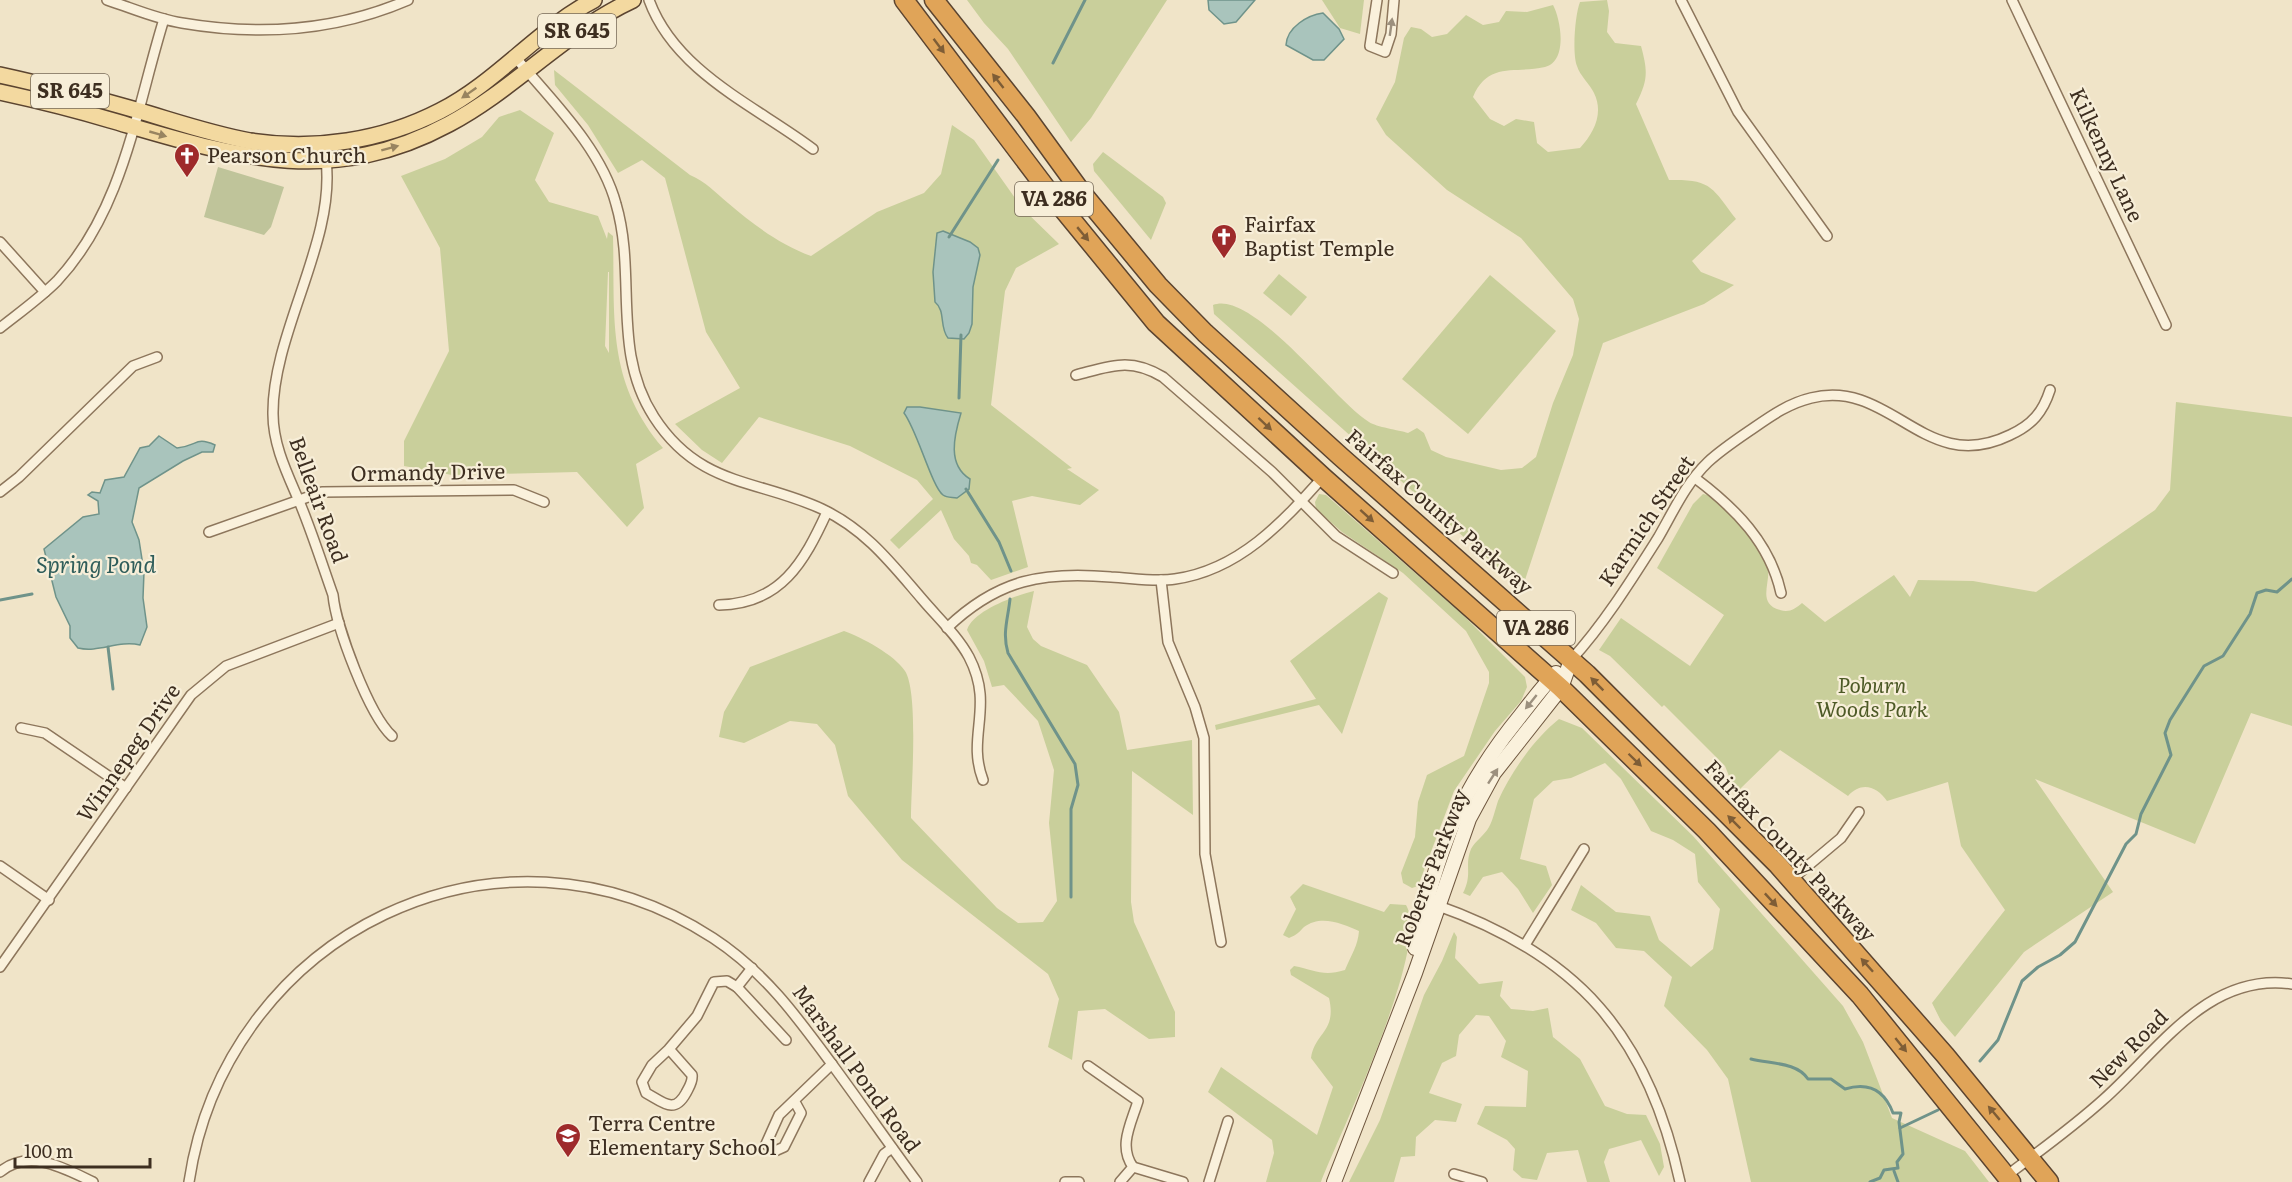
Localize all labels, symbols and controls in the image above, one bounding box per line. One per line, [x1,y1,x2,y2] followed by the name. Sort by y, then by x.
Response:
[538,14,616,48] road number: SR 645
[1387,17,1396,36] one-way arrow
[933,38,945,54] one-way arrow
[992,73,1005,89] one-way arrow
[31,74,109,108] road number: SR 645
[2064,82,2153,226] street label: Kilkenny Lane
[462,87,478,99] one-way arrow
[149,130,167,139] one-way arrow
[207,138,366,169] place label: Pearson Church
[172,141,202,179] church icon: Pearson Church
[381,143,399,152] one-way arrow
[1015,182,1093,216] road number: VA 286
[1244,207,1394,262] place label: Fairfax Baptist Temple
[1209,222,1239,260] church icon: Fairfax Baptist Temple
[1077,227,1089,242] one-way arrow
[1258,416,1272,430] one-way arrow
[1340,420,1542,601] street label: Fairfax County Parkway
[283,432,358,567] street label: Belleair Road
[1589,447,1701,591] street label: Karmich Street
[350,454,506,487] street label: Ormandy Drive
[1359,509,1374,523] one-way arrow
[36,547,156,580] water label: Spring Pond
[1497,611,1575,645] road number: VA 286
[1816,668,1929,723] park label: Poburn Woods Park
[68,676,186,827] street label: Winnepeg Drive
[1590,677,1604,691] one-way arrow
[1525,694,1538,710] one-way arrow
[1699,751,1885,948] street label: Fairfax County Parkway
[1627,753,1641,767] one-way arrow
[1487,768,1498,784] one-way arrow
[1385,783,1474,951] street label: Roberts Parkway
[1727,815,1741,830] one-way arrow
[1764,892,1778,907] one-way arrow
[1860,957,1873,973] one-way arrow
[786,977,930,1158] street label: Marshall Pond Road
[2081,1001,2174,1094] street label: New Road
[1894,1037,1907,1053] one-way arrow
[1987,1105,2000,1121] one-way arrow
[588,1106,777,1161] place label: Terra Centre Elementary School
[553,1121,583,1159] school or university icon: Terra Centre Elementary School
[15,1131,150,1169] scale bar
[24,1137,73,1164] text: 100 m

